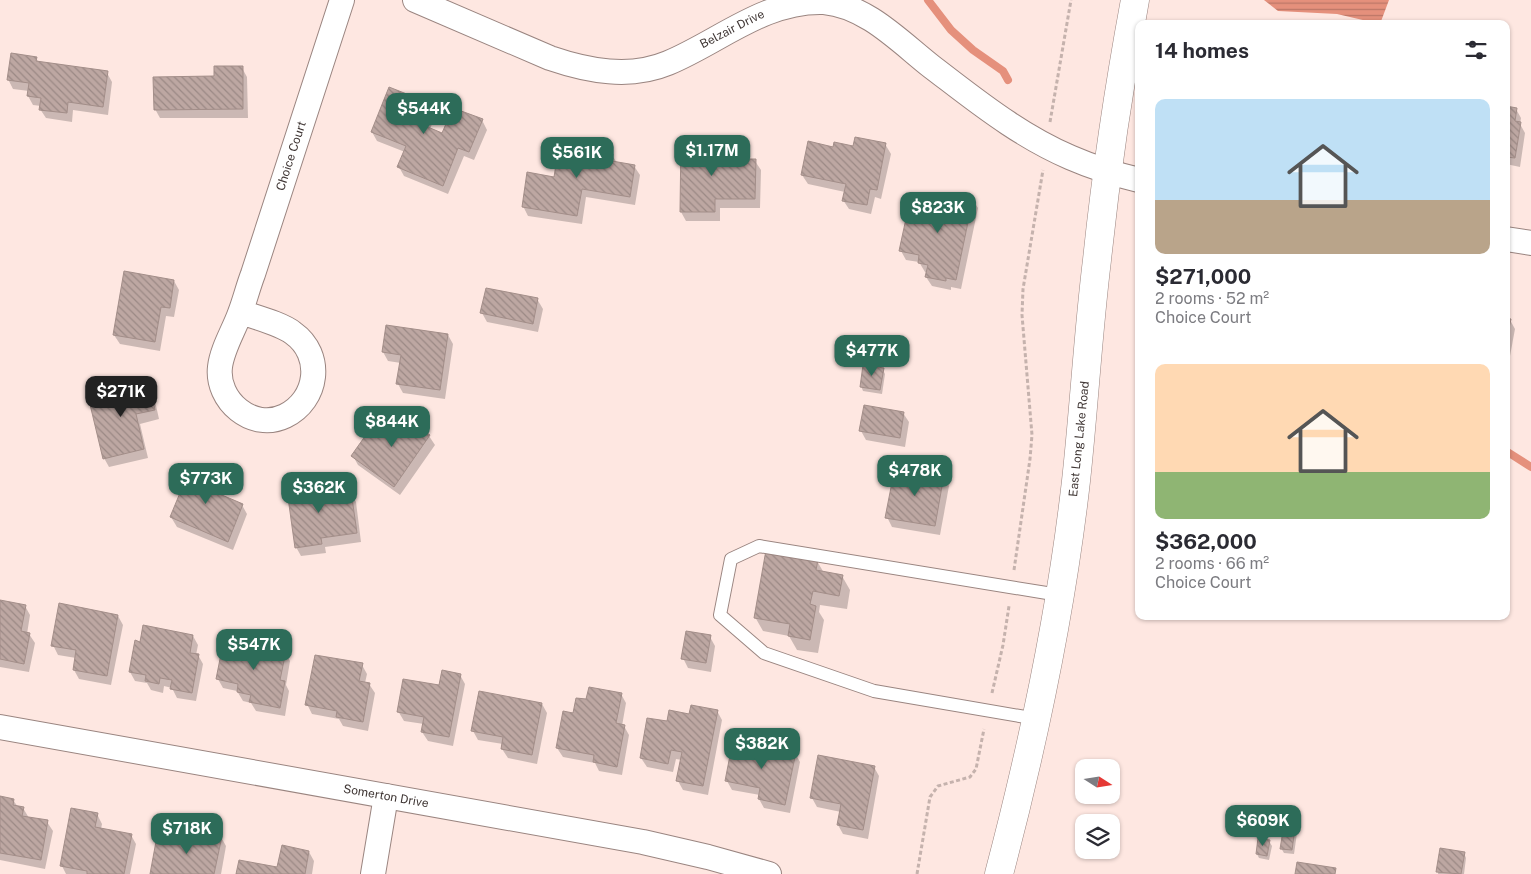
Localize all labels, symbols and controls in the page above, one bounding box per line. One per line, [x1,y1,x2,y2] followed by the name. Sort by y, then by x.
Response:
[697,7,767,51] street label: Belzair Drive
[1462,36,1490,64] icon: filters
[1155,38,1249,63] text: 14 homes
[389,92,459,135] pin: $544K
[397,99,451,118] text: $544K
[273,119,309,193] street label: Choice Court
[1278,131,1368,221] icon: home
[671,134,753,177] pin: $1.17M
[542,136,612,179] pin: $561K
[685,141,739,160] text: $1.17M
[552,143,602,162] text: $561K
[903,192,973,234] pin: $823K
[911,198,965,217] text: $823K
[1155,264,1251,289] text: $271,000
[1155,289,1269,308] text: 2 rooms · 52 m²
[1155,308,1251,327] text: Choice Court
[837,334,907,377] pin: $477K
[846,341,899,360] text: $477K
[86,376,156,418] pin: $271K
[1066,381,1092,497] street label: East Long Lake Road
[96,382,146,401] text: $271K
[1278,396,1368,486] icon: home
[357,406,427,448] pin: $844K
[365,412,419,431] text: $844K
[880,454,950,497] pin: $478K
[888,461,942,480] text: $478K
[171,462,241,505] pin: $773K
[180,469,232,488] text: $773K
[284,472,354,514] pin: $362K
[292,478,346,497] text: $362K
[1155,529,1257,554] text: $362,000
[1155,554,1269,573] text: 2 rooms · 66 m²
[1155,573,1251,592] text: Choice Court
[219,628,289,671] pin: $547K
[227,635,281,654] text: $547K
[727,728,797,770] pin: $382K
[735,734,789,753] text: $382K
[1075,759,1120,804] north arrow
[1075,759,1120,859] map controls
[342,782,430,810] street label: Somerton Drive
[1228,804,1298,847] pin: $609K
[1236,811,1290,830] text: $609K
[152,812,222,855] pin: $718K
[1075,814,1120,859] button: layers
[162,819,212,838] text: $718K

